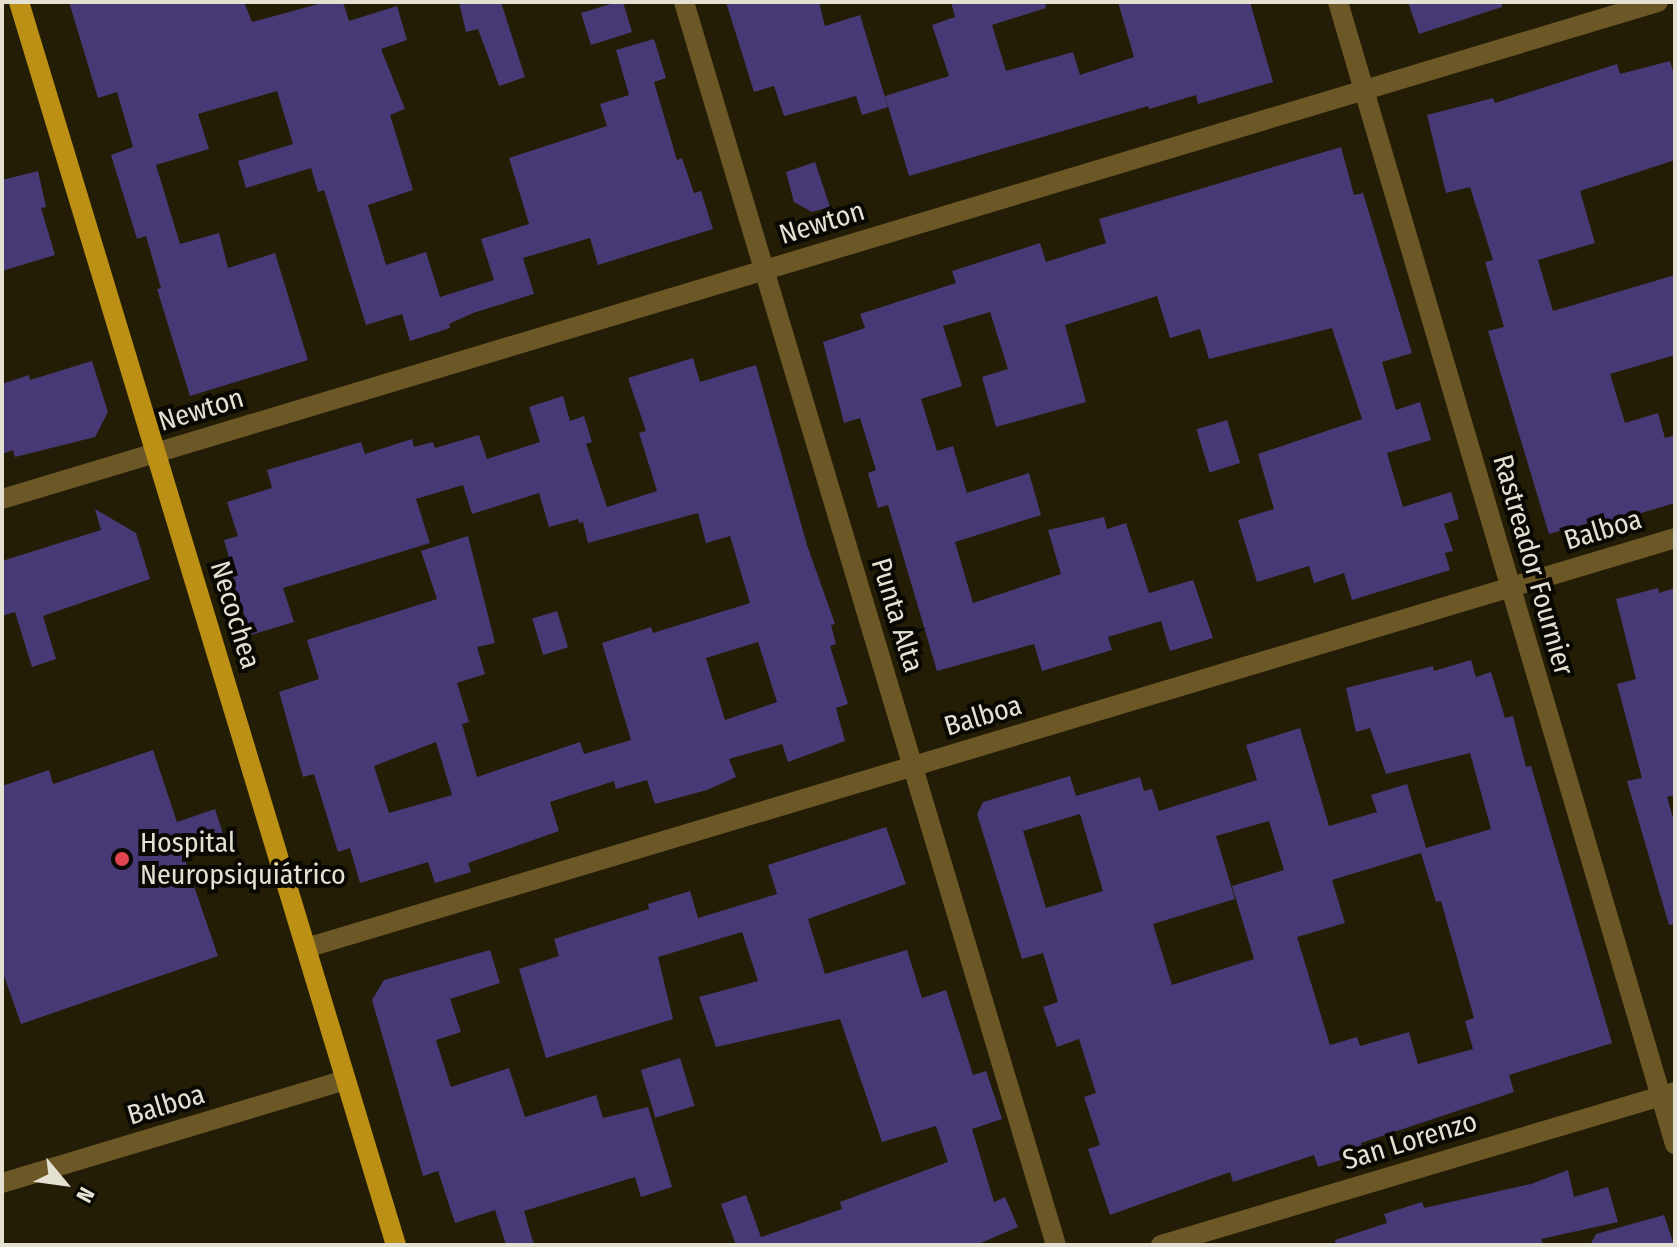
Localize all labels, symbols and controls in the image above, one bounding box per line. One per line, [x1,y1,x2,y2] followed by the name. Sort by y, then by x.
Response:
[775,194,869,252] street label: Newton
[154,381,248,439] street label: Newton
[1485,451,1581,679] street label: Rastreador Fournier
[1560,502,1646,558] street label: Balboa
[864,554,930,676] street label: Punta Alta
[203,557,267,673] street label: Necochea
[940,688,1026,744] street label: Balboa
[140,826,346,892] place label: Hospital Neuropsiquiátrico
[111,848,133,870] marker: Hospital Neuropsiquiátrico
[123,1077,209,1133] street label: Balboa
[1339,1105,1481,1177] street label: San Lorenzo
[24,1143,104,1223] north arrow
[70,1183,100,1207] text: N

